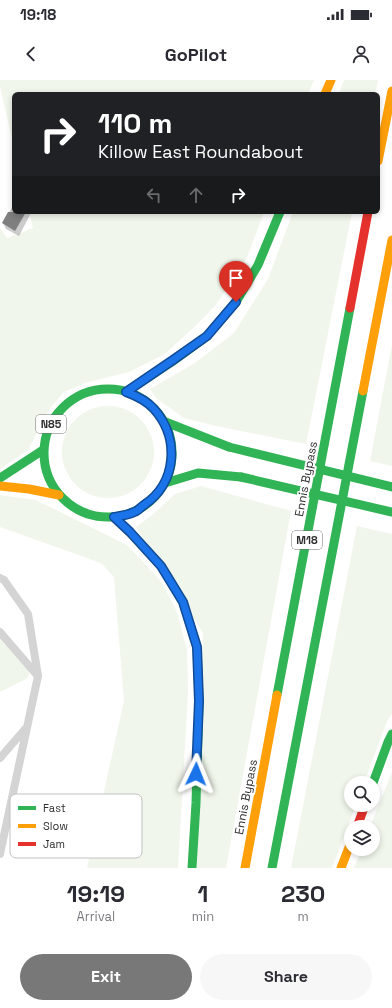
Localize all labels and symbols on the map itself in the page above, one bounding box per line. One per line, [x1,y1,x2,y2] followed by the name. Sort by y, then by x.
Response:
[219,261,253,302] pin
[36,415,66,433] road number: N85
[291,440,321,518] street label: Ennis Bypass
[292,531,322,549] road number: M18
[175,753,217,795] position arrow
[231,758,261,836] street label: Ennis Bypass
[10,794,142,858] legend
[43,801,66,815] text: Fast
[43,819,68,833] text: Slow
[43,837,65,851] text: Jam

